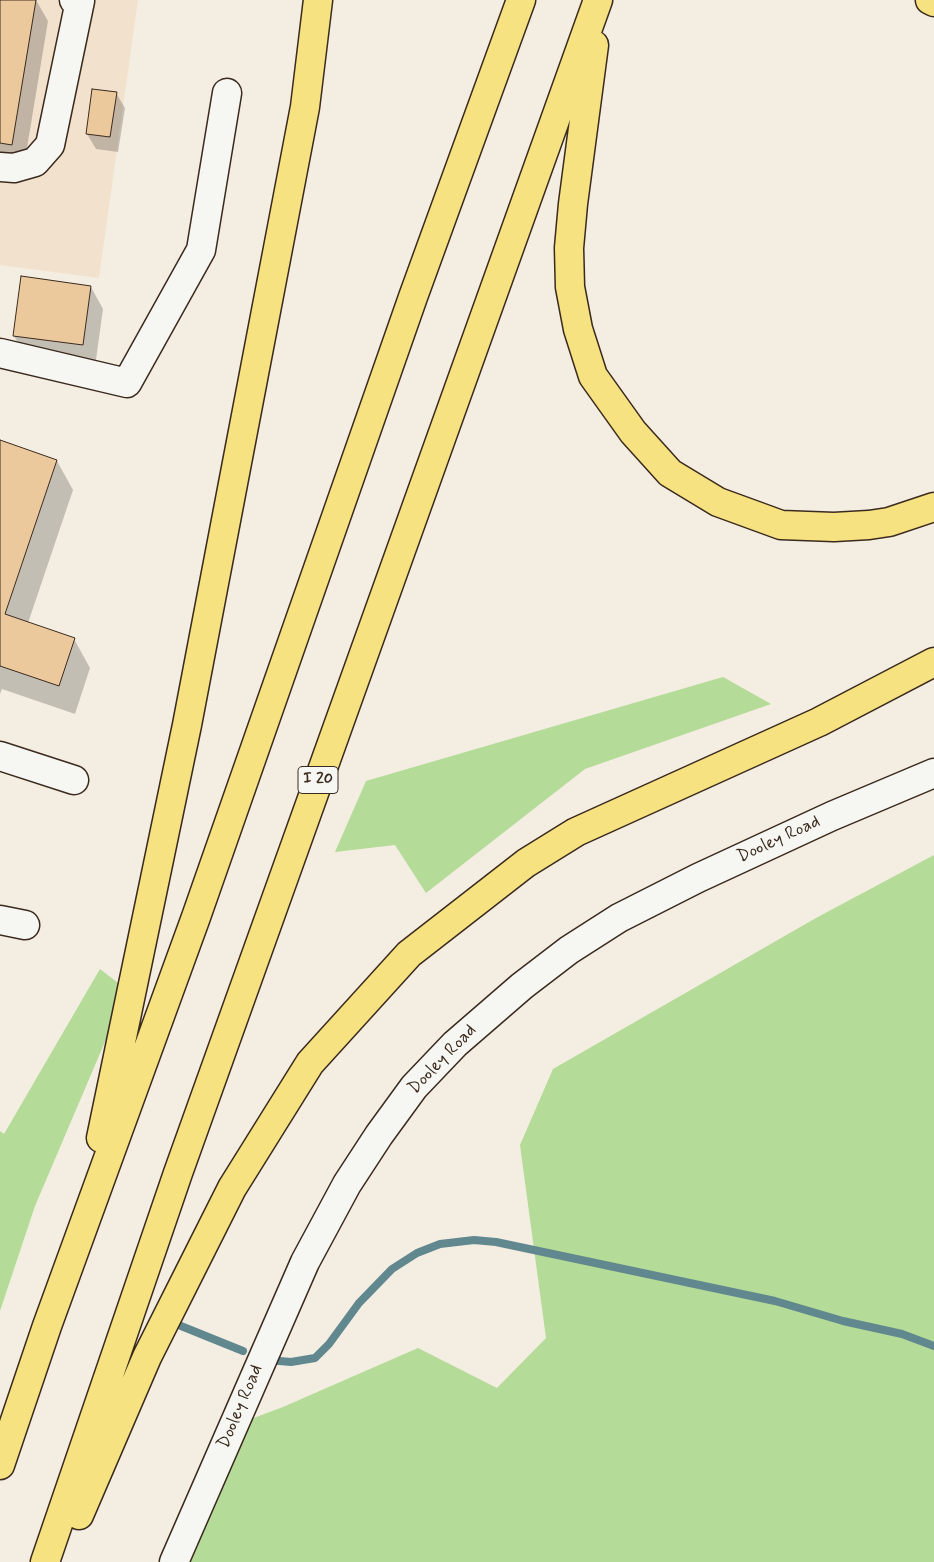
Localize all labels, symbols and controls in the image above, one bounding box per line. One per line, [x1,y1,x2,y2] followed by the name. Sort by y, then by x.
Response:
[298,766,338,794] road number: I 20
[734,811,824,869] street label: Dooley Road
[404,1020,482,1100] street label: Dooley Road
[214,1362,268,1452] street label: Dooley Road

